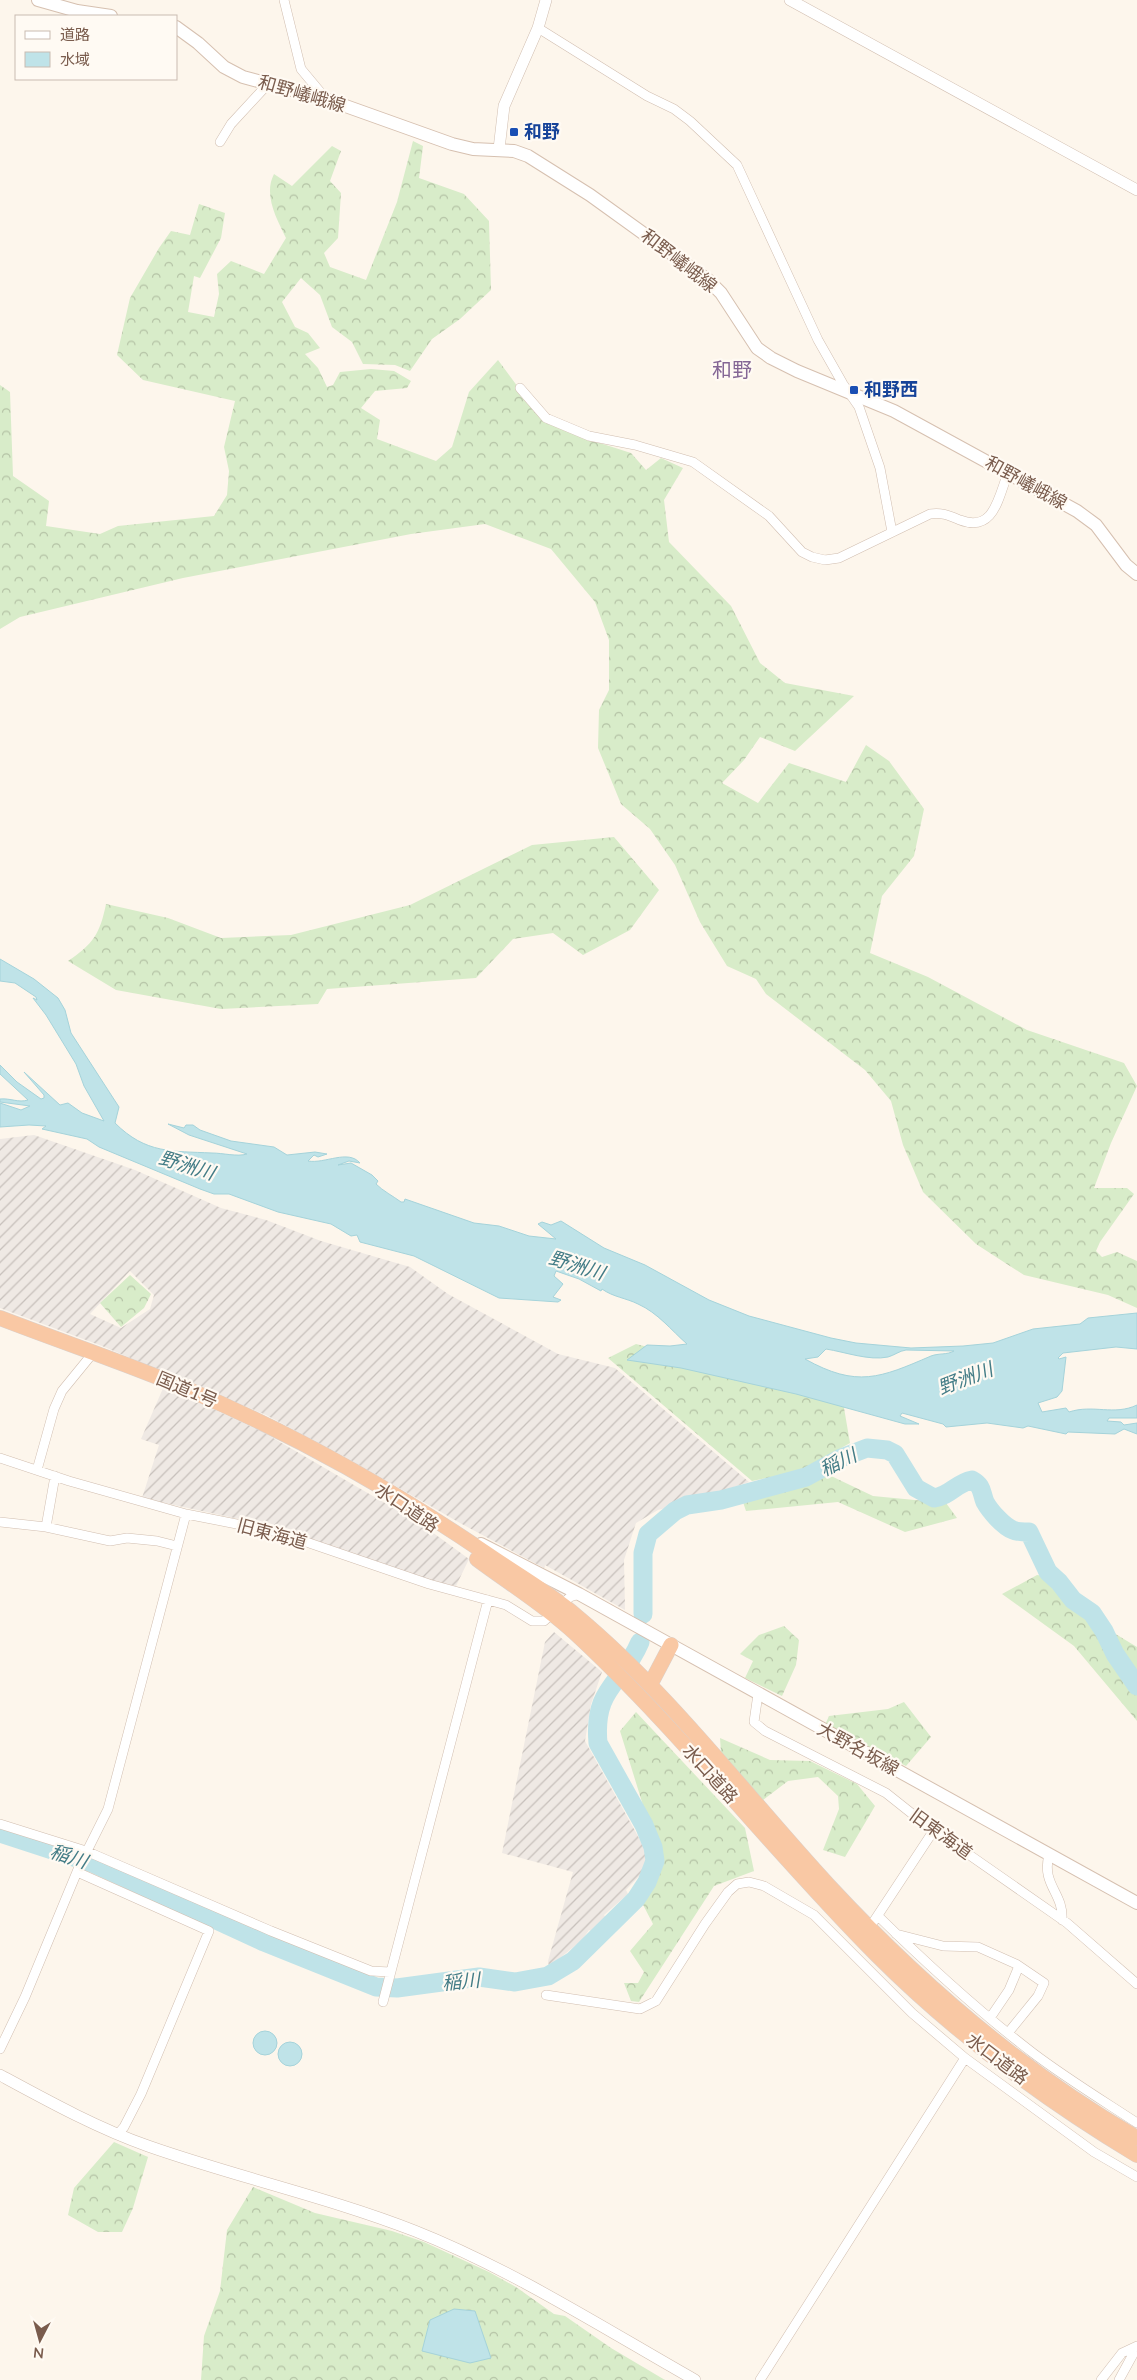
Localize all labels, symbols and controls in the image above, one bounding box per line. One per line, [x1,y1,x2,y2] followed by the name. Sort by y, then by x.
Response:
[15,15,178,80] legend
[60,25,90,43] text: 道路
[60,50,90,68] text: 水域
[256,70,349,116] street label: 和野嶬峨線
[524,120,560,142] place label: 和野
[508,126,520,138] marker: 和野
[637,224,722,297] street label: 和野嶬峨線
[712,357,752,381] district label: 和野
[864,378,918,400] place label: 和野西
[848,384,860,396] marker: 和野西
[982,451,1071,514] street label: 和野嶬峨線
[157,1145,220,1184] water label: 野洲川
[547,1245,610,1284] water label: 野洲川
[934,1356,997,1398] water label: 野洲川
[153,1366,221,1412] street label: 国道1号
[816,1442,862,1480] water label: 稲川
[372,1478,444,1536] street label: 水口道路
[235,1513,310,1553] street label: 旧東海道
[814,1717,903,1780] street label: 大野名坂線
[678,1739,743,1807] street label: 水口道路
[906,1803,977,1863] street label: 旧東海道
[48,1839,93,1873] water label: 稲川
[441,1967,483,1994] water label: 稲川
[962,2028,1033,2089] street label: 水口道路
[15,2315,65,2365] north arrow
[32,2344,45,2362] text: N

